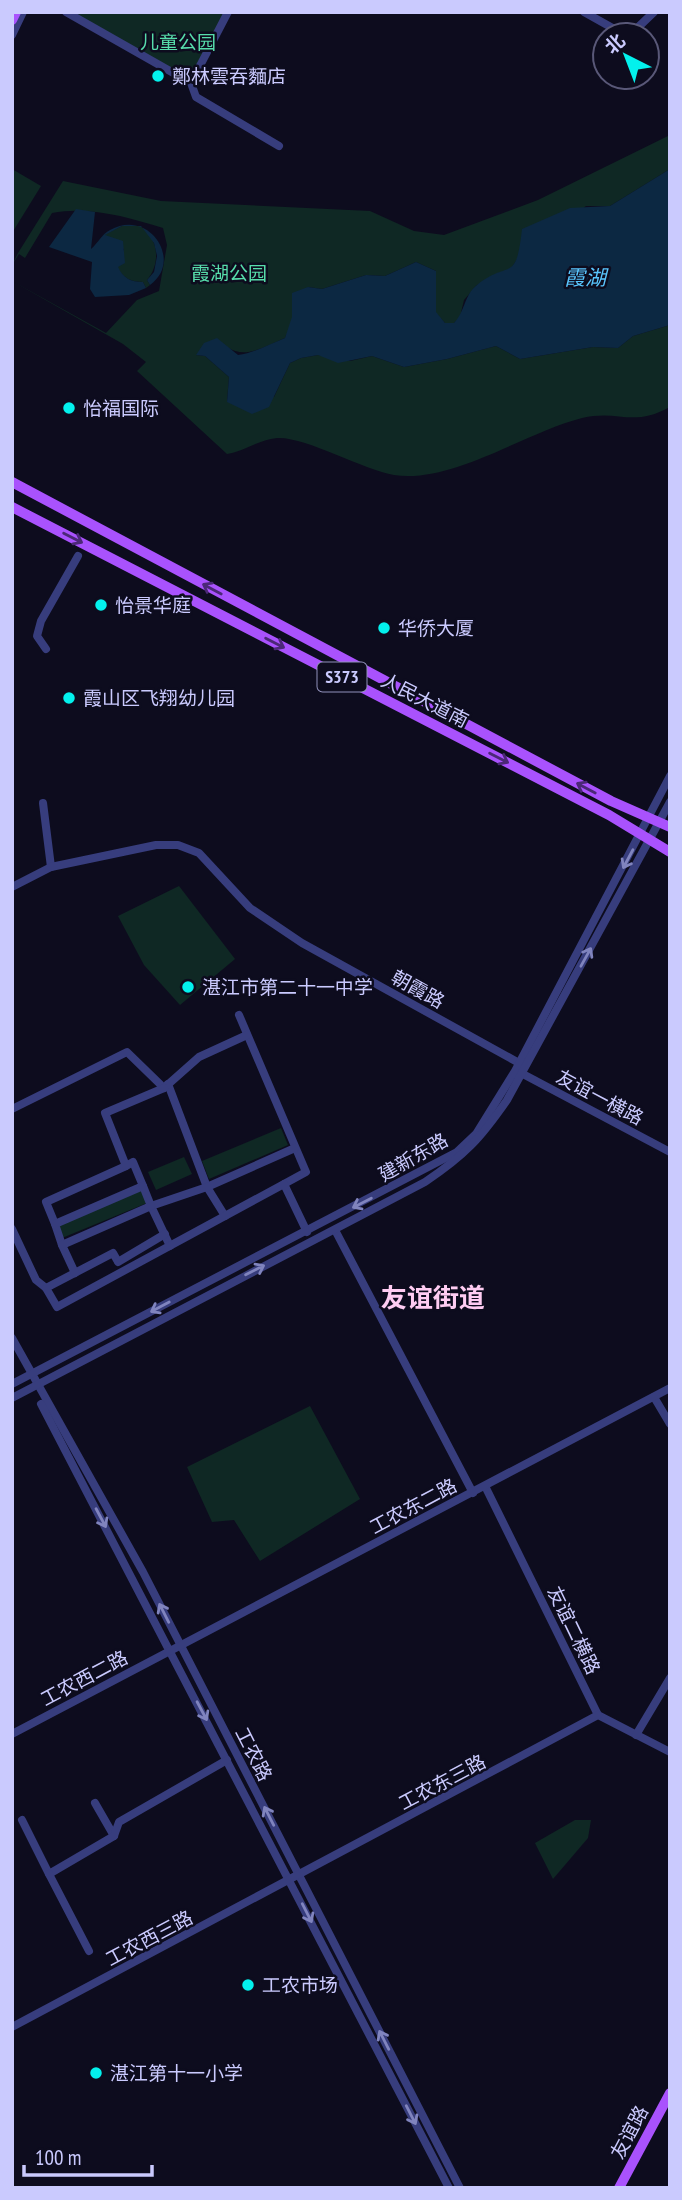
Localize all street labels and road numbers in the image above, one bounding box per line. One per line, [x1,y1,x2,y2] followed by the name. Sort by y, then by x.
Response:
[318,662,366,692] road number: S373
[377,668,473,732] street label: 人民大道南
[387,965,449,1013] street label: 朝霞路
[552,1064,648,1130] street label: 友谊一横路
[374,1128,452,1186] street label: 建新东路
[365,1473,461,1539] street label: 工农东二路
[542,1582,606,1678] street label: 友谊二横路
[36,1645,132,1711] street label: 工农西二路
[230,1723,278,1785] street label: 工农路
[394,1749,490,1815] street label: 工农东三路
[101,1905,197,1971] street label: 工农西三路
[605,2101,653,2163] street label: 友谊路

